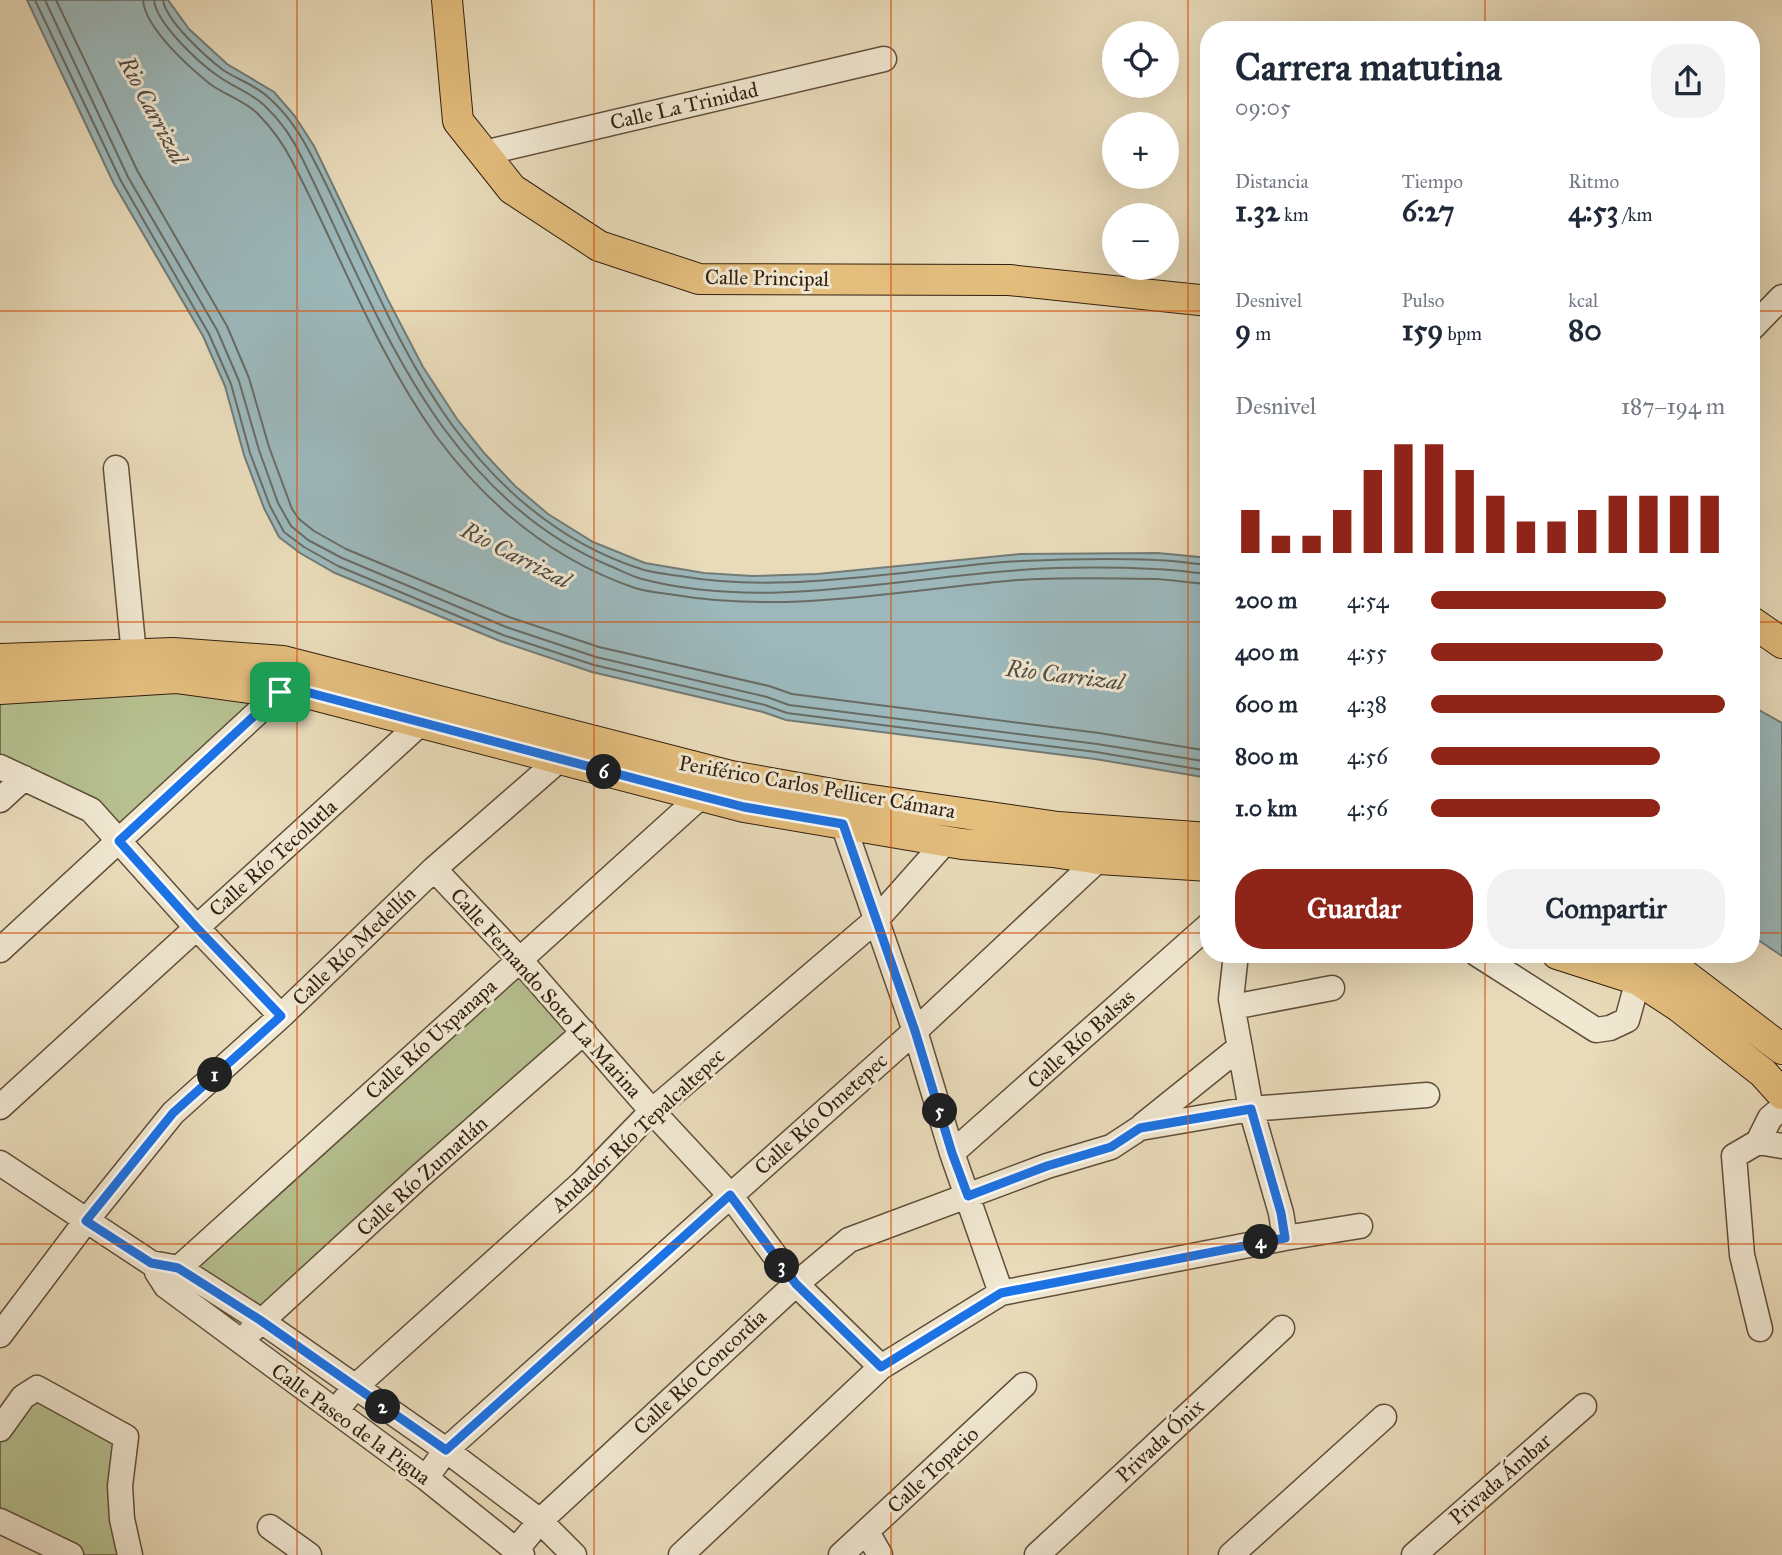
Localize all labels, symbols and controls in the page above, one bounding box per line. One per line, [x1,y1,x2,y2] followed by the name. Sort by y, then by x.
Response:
[1102,21,1179,280] map controls
[1102,21,1179,98] button: locate
[1235,44,1502,90] text: Carrera matutina
[1651,44,1725,118] button: share
[112,50,194,171] water label: Rio Carrizal
[607,76,761,136] street label: Calle La Trinidad
[1235,93,1291,121] text: 09:05
[1102,112,1179,189] button: +
[1235,170,1308,193] text: Distancia
[1402,170,1463,193] text: Tiempo
[1568,170,1619,193] text: Ritmo
[1235,193,1280,229] text: 1.32
[1402,193,1455,229] text: 6:27
[1568,193,1619,229] text: 4:53
[1102,203,1179,280] button: −
[1280,203,1309,226] text: km
[1619,203,1653,226] text: /km
[705,264,830,292] street label: Calle Principal
[1235,289,1302,312] text: Desnivel
[1402,289,1444,312] text: Pulso
[1568,289,1598,312] text: kcal
[1235,312,1251,348] text: 9
[1402,312,1443,348] text: 159
[1568,312,1602,348] text: 80
[1251,322,1271,345] text: m
[1443,322,1482,345] text: bpm
[1235,392,1316,420] text: Desnivel
[1621,392,1725,420] text: 187–194 m
[456,515,577,595] water label: Rio Carrizal
[1235,586,1297,614] text: 200 m
[1347,586,1389,614] text: 4:54
[1235,638,1299,666] text: 400 m
[1347,638,1387,666] text: 4:55
[1003,654,1127,696] water label: Rio Carrizal
[250,662,310,722] pin
[261,673,299,711] icon: arrive
[1235,690,1298,718] text: 600 m
[1347,690,1387,718] text: 4:38
[1235,742,1298,770] text: 800 m
[1347,742,1388,770] text: 4:56
[677,750,957,824] street label: Periférico Carlos Pellicer Cámara
[586,754,622,790] pin: 6
[599,760,608,783] text: 6
[204,794,342,922] street label: Calle Río Tecolutla
[1235,794,1297,822] text: 1.0 km
[1347,794,1388,822] text: 4:56
[1235,869,1473,949] button: Guardar
[1487,869,1725,949] button: Compartir
[287,881,421,1011] street label: Calle Río Medellín
[445,883,647,1104] street label: Calle Fernando Soto La Marina
[360,973,502,1105] street label: Calle Río Uxpanapa
[1022,984,1140,1094] street label: Calle Río Balsas
[545,1043,730,1218] street label: Andador Río Tepalcaltepec
[749,1047,893,1181] street label: Calle Río Ometepec
[198,1058,232,1092] pin: 1
[211,1063,218,1086] text: 1
[922,1094,958,1128] pin: 5
[935,1099,944,1122] text: 5
[351,1110,493,1242] street label: Calle Río Zumatlán
[1244,1224,1278,1260] pin: 4
[1255,1230,1266,1253] text: 4
[764,1248,800,1284] pin: 3
[778,1254,785,1277] text: 3
[628,1304,772,1440] street label: Calle Río Concordia
[266,1357,436,1491] street label: Calle Paseo de la Pigua
[366,1390,400,1424] pin: 2
[1110,1393,1210,1488] street label: Privada Ónix
[378,1395,387,1418] text: 2
[882,1421,984,1519] street label: Calle Topacio
[1444,1428,1556,1530] street label: Privada Ámbar

